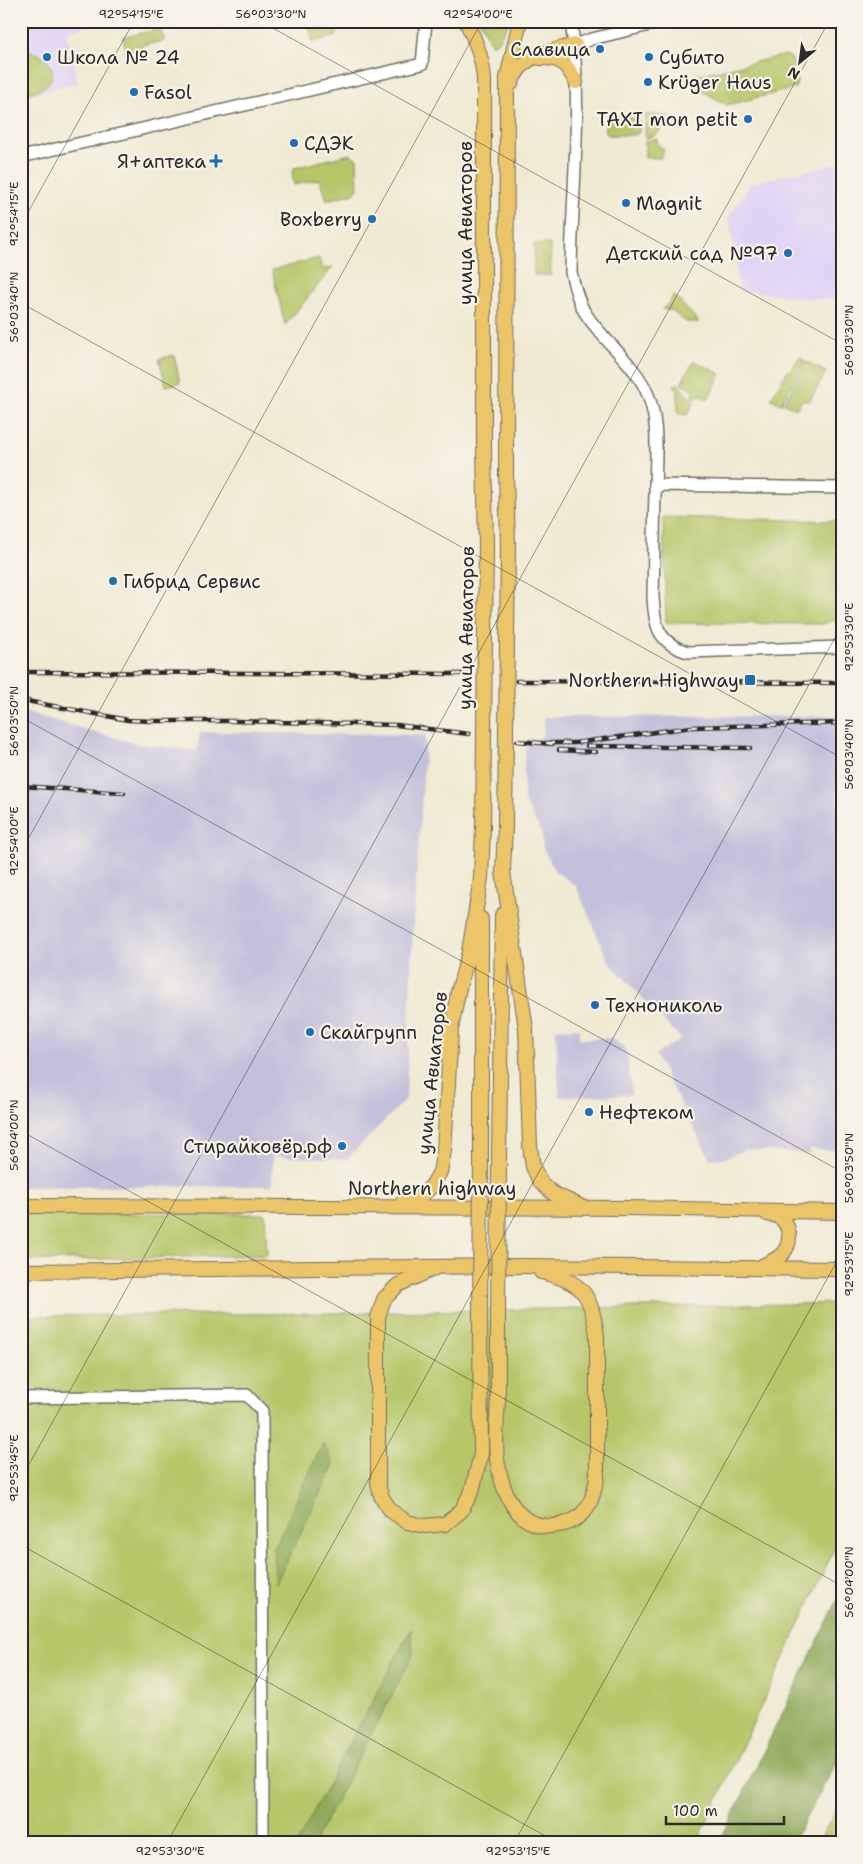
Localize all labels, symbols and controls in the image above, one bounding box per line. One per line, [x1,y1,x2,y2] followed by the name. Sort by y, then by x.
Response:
[98,6,164,22] text: 92°54'15"E
[235,6,307,22] text: 56°03'30"N
[443,6,513,22] text: 92°54'00"E
[510,37,590,62] place label: Славица
[776,38,826,88] north arrow
[594,43,606,55] marker: Славица
[57,45,180,70] place label: Школа № 24
[659,45,725,70] place label: Субито
[41,51,53,63] marker: Школа № 24
[643,51,655,63] marker: Субито
[784,63,803,84] text: N
[658,70,772,95] place label: Krüger Haus
[642,76,654,88] marker: Krüger Haus
[144,80,192,105] place label: Fasol
[128,86,140,98] marker: Fasol
[596,107,738,132] place label: TAXI mon petit
[742,113,754,125] marker: TAXI mon petit
[304,131,354,156] place label: СДЭК
[288,137,300,149] marker: СДЭК
[453,141,478,305] street label: улица Авиаторов
[117,149,206,174] place label: Я+аптека
[210,155,222,167] marker: Я+аптека
[6,181,22,247] text: 92°54'15"E
[636,191,702,216] place label: Magnit
[620,197,632,209] marker: Magnit
[280,207,362,232] place label: Boxberry
[366,213,378,225] marker: Boxberry
[606,241,778,266] place label: Детский сад №97
[782,247,794,259] marker: Детский сад №97
[6,272,22,342] text: 56°03'40"N
[841,304,857,376] text: 56°03'30"N
[452,546,480,710] street label: улица Авиаторов
[123,569,261,594] place label: Гибрид Сервис
[107,575,119,587] marker: Гибрид Сервис
[841,602,857,672] text: 92°53'30"E
[568,668,739,693] place label: Northern Highway
[743,673,757,687] marker: Northern Highway
[6,686,22,756] text: 56°03'50"N
[841,719,857,789] text: 56°03'40"N
[6,806,22,876] text: 92°54'00"E
[411,990,453,1156] street label: улица Авиаторов
[605,993,723,1018] place label: Технониколь
[589,999,601,1011] marker: Технониколь
[320,1020,417,1045] place label: Скайгрупп
[304,1026,316,1038] marker: Скайгрупп
[6,1099,22,1171] text: 56°04'00"N
[599,1100,694,1125] place label: Нефтеком
[583,1106,595,1118] marker: Нефтеком
[841,1133,857,1203] text: 56°03'50"N
[183,1134,332,1159] place label: Стирайковёр.рф
[336,1140,348,1152] marker: Стирайковёр.рф
[348,1176,516,1201] street label: Northern highway
[841,1232,857,1296] text: 92°53'15"E
[6,1434,22,1502] text: 92°53'45"E
[841,1546,857,1618] text: 56°04'00"N
[666,1794,783,1826] scale bar
[673,1801,718,1821] text: 100 m
[135,1843,205,1859] text: 92°53'30"E
[486,1843,550,1859] text: 92°53'15"E

